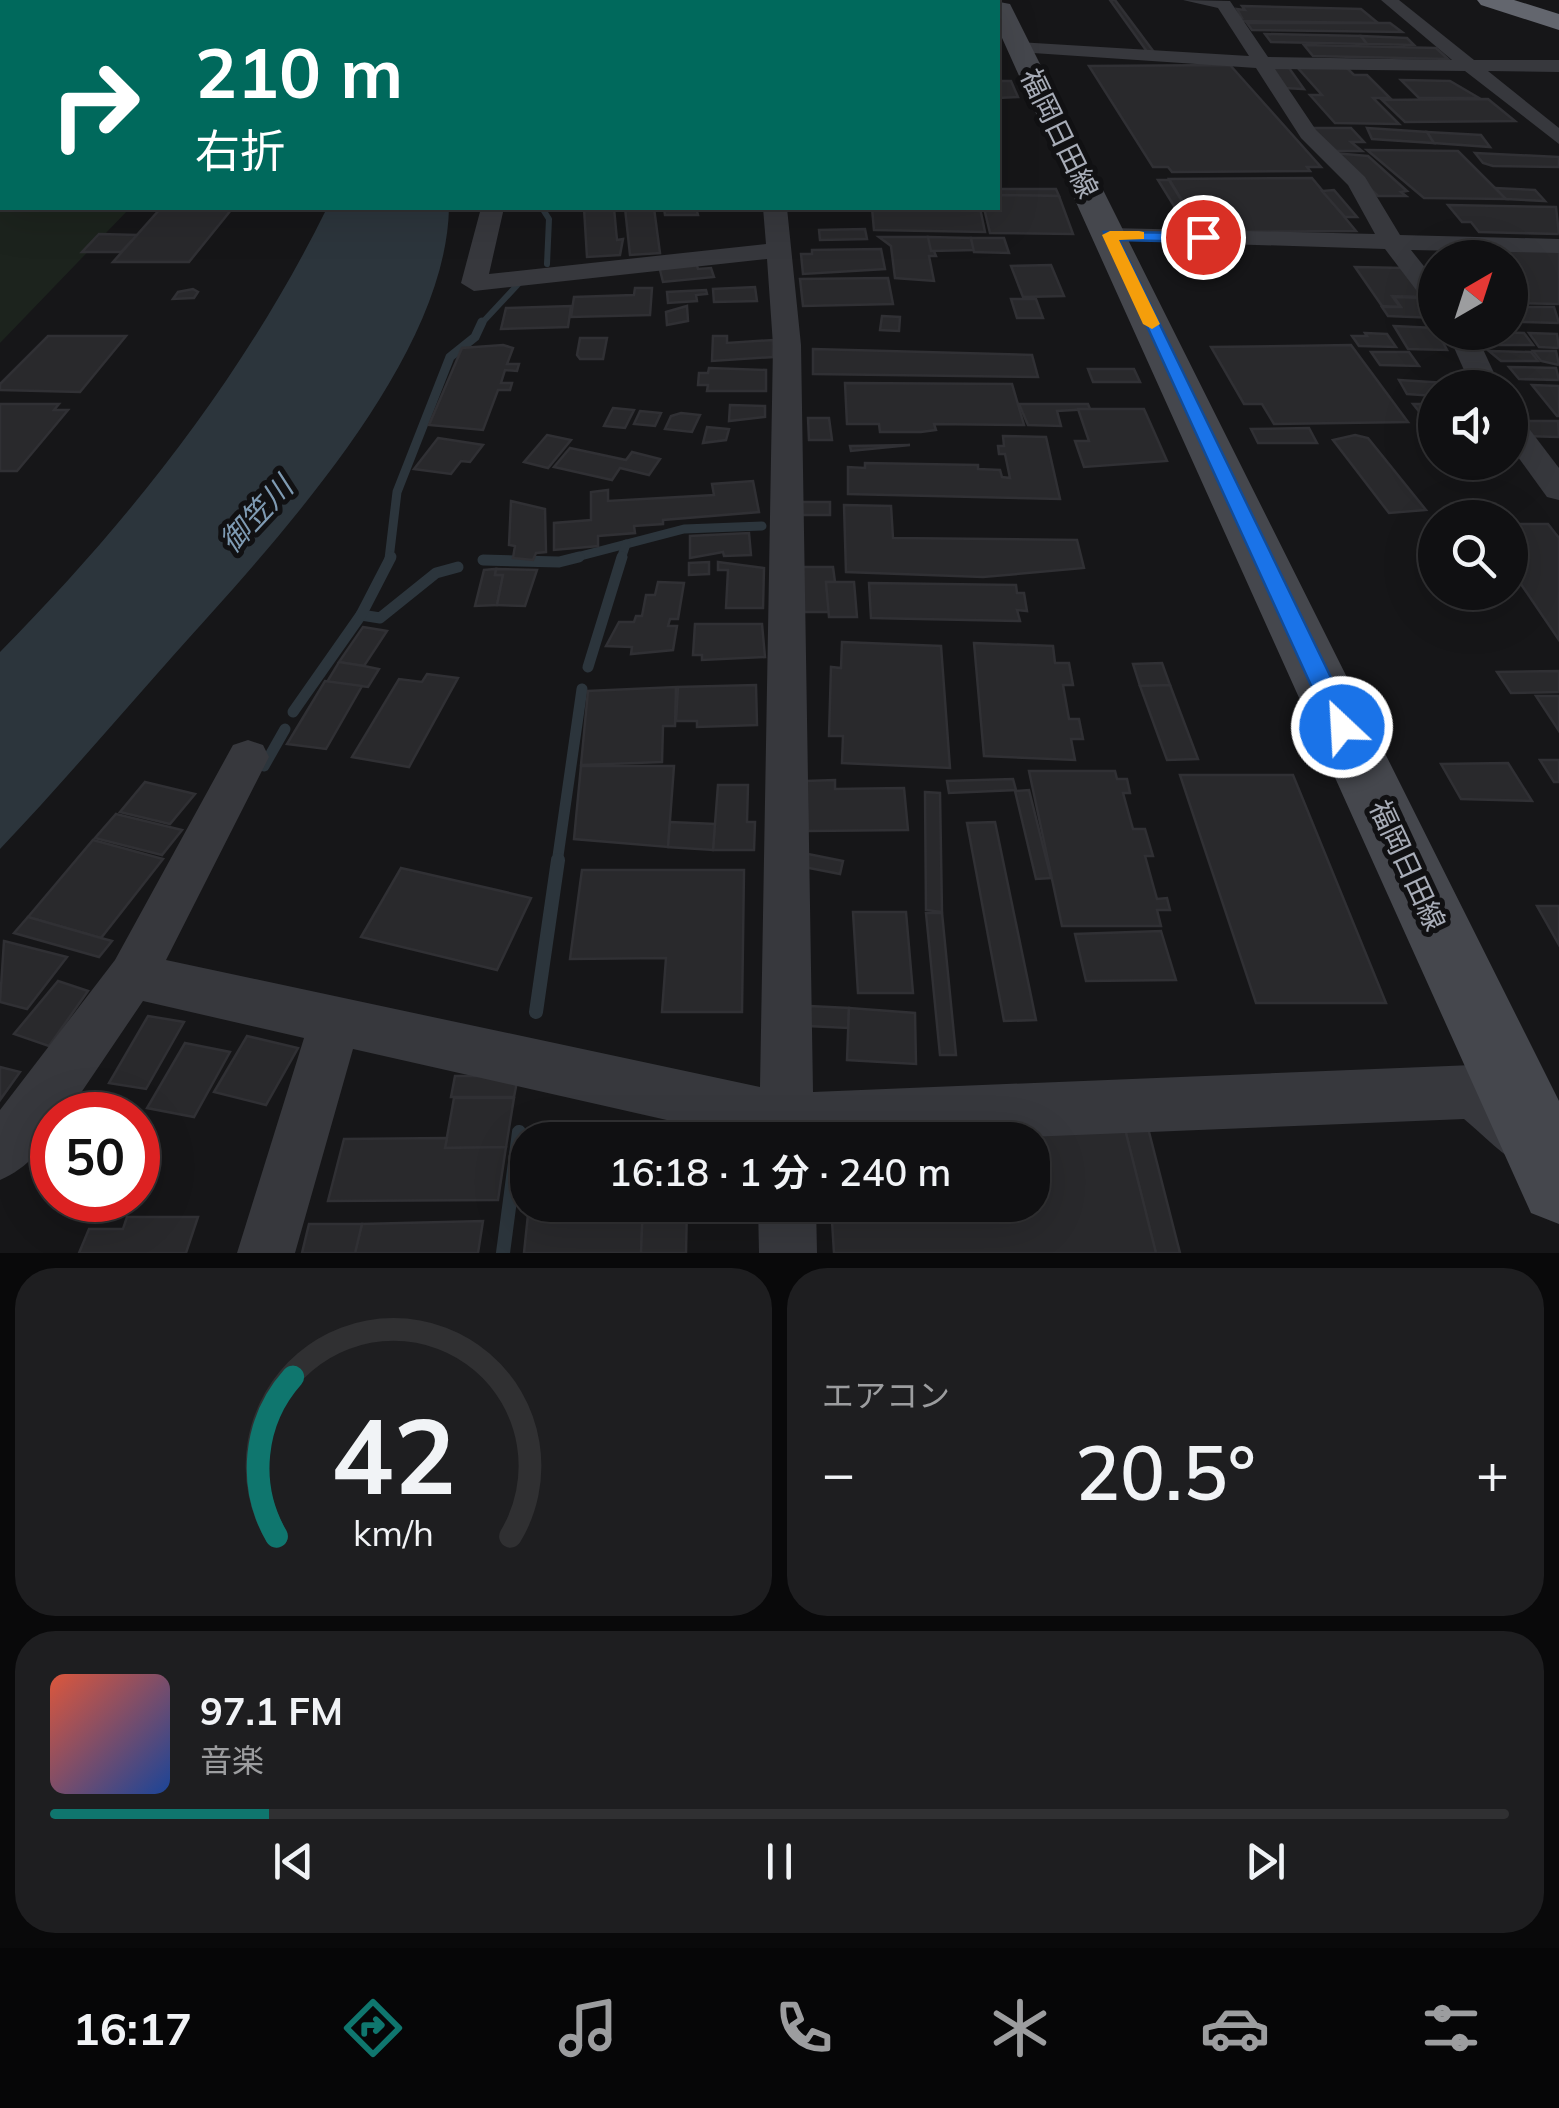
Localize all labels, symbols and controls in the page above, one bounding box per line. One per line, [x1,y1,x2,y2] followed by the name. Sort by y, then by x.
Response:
[195,28,403,116] text: 210 m
[30,40,160,170] icon: right
[1014,62,1106,204] street label: 福岡日田線
[195,122,285,178] text: 右折
[1161,195,1246,280] pin
[1176,210,1231,265] icon: arrive
[1418,240,1528,350] north arrow
[1418,240,1528,610] map controls
[1418,370,1528,480] button: sound
[211,466,303,560] water label: 御笠川
[1418,500,1528,610] button: search
[1290,675,1394,779] position arrow
[1363,794,1453,936] street label: 福岡日田線
[30,1092,160,1222] speed limit sign: 50
[609,1148,951,1196] text: 16:18 · 1 分 · 240 m
[822,1375,950,1415] text: エアコン
[331,1389,456,1520] text: 42
[1075,1425,1256,1519] text: 20.5°
[822,1438,855,1507] text: −
[1476,1438,1509,1507] text: +
[353,1510,434,1555] text: km/h
[200,1687,343,1735] text: 97.1 FM
[200,1740,264,1780] text: 音楽
[266,1834,321,1889] icon: previous
[752,1834,807,1889] icon: pause
[1238,1834,1293,1889] icon: next
[338,1993,408,2063] icon: directions
[553,1993,623,2063] icon: music
[769,1993,839,2063] icon: phone
[985,1993,1055,2063] icon: climate
[1200,1993,1270,2063] icon: car
[1416,1993,1486,2063] icon: filters
[73,2000,192,2056] text: 16:17

